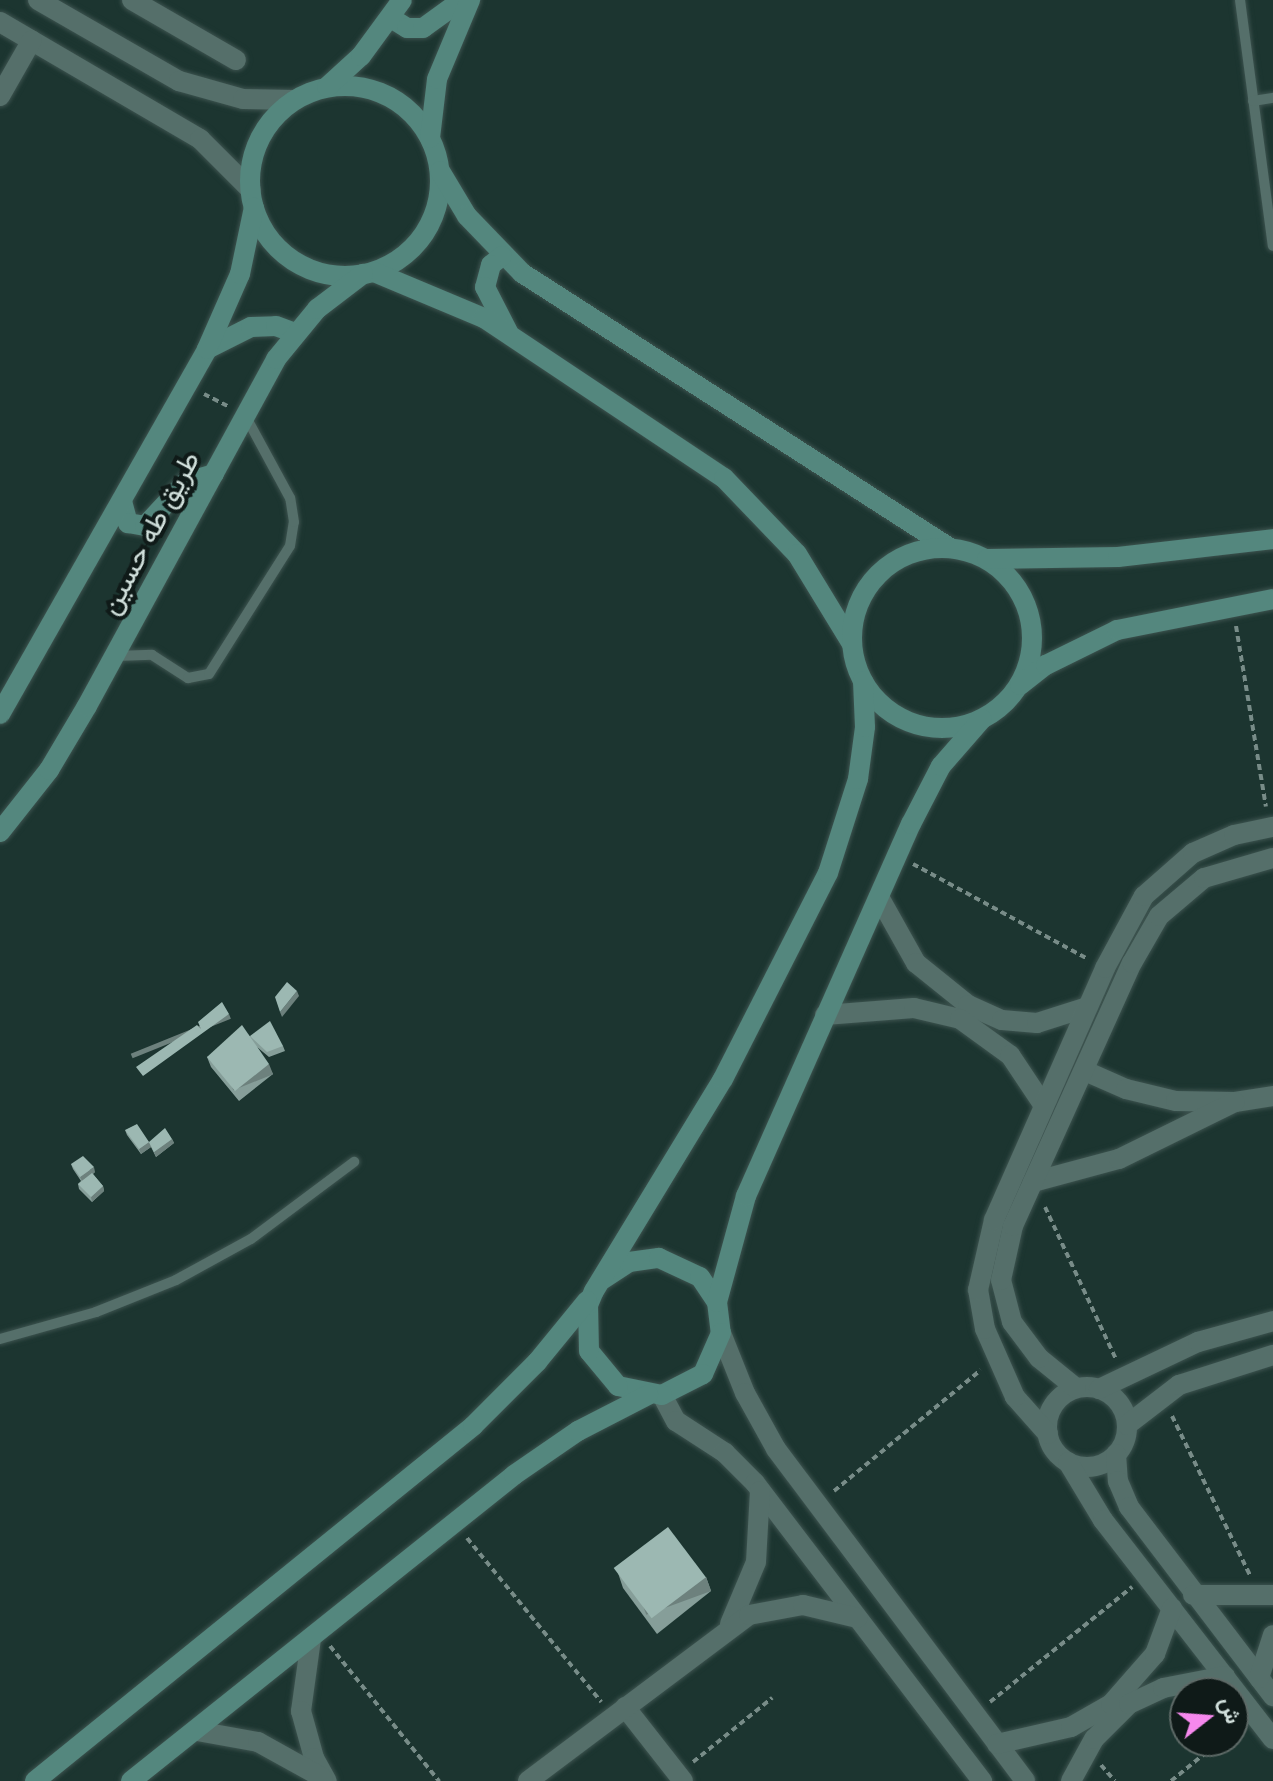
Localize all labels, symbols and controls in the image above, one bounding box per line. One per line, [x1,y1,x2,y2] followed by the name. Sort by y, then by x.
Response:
[93,446,207,620] street label: طريق طه حسين
[1169,1677,1249,1757] north arrow
[1215,1694,1246,1727] text: ش

